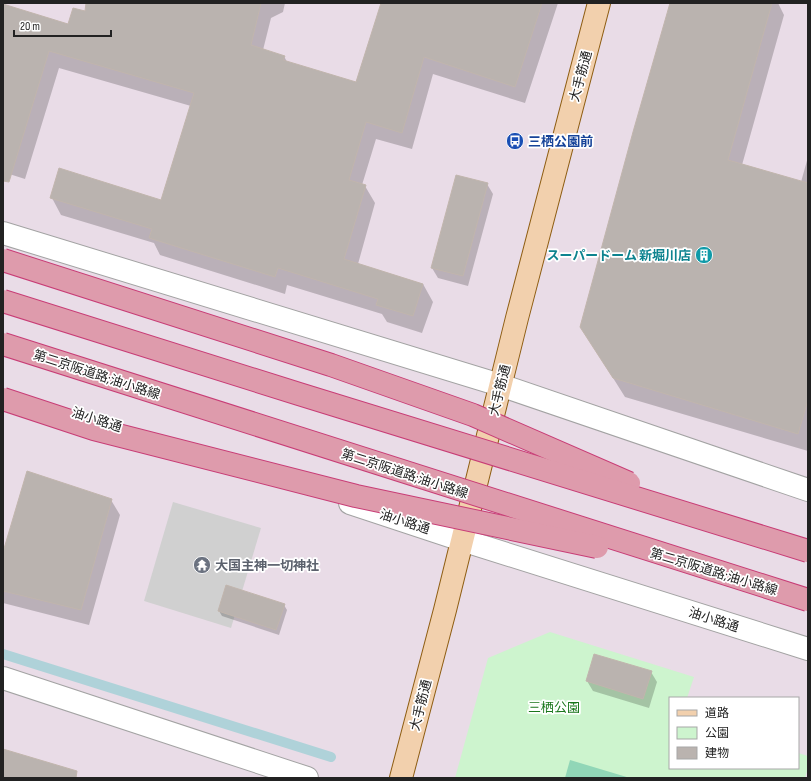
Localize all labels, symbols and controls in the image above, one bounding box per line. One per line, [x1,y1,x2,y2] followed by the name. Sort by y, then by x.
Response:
[14,12,111,38] scale bar
[20,19,40,34] text: 20 m
[567,49,595,103] street label: 大手筋通
[505,131,525,151] bus stop icon: 三栖公園前
[528,134,593,150] place label: 三栖公園前
[694,245,714,265] building icon: スーパードーム 新堀川店
[546,248,691,264] place label: スーパードーム 新堀川店
[31,347,162,403] street label: 第二京阪道路;油小路線
[486,363,514,417] street label: 大手筋通
[69,404,124,436] street label: 油小路通
[339,446,470,502] street label: 第二京阪道路;油小路線
[377,506,432,538] street label: 油小路通
[648,545,779,599] street label: 第二京阪道路;油小路線
[192,555,212,575] temple icon: 大国主神一切神社
[215,558,319,574] place label: 大国主神一切神社
[686,604,741,636] street label: 油小路通
[407,678,435,732] street label: 大手筋通
[669,697,799,769] legend
[528,700,580,716] park label: 三栖公園
[705,706,729,721] text: 道路
[705,726,729,741] text: 公園
[705,746,729,761] text: 建物

